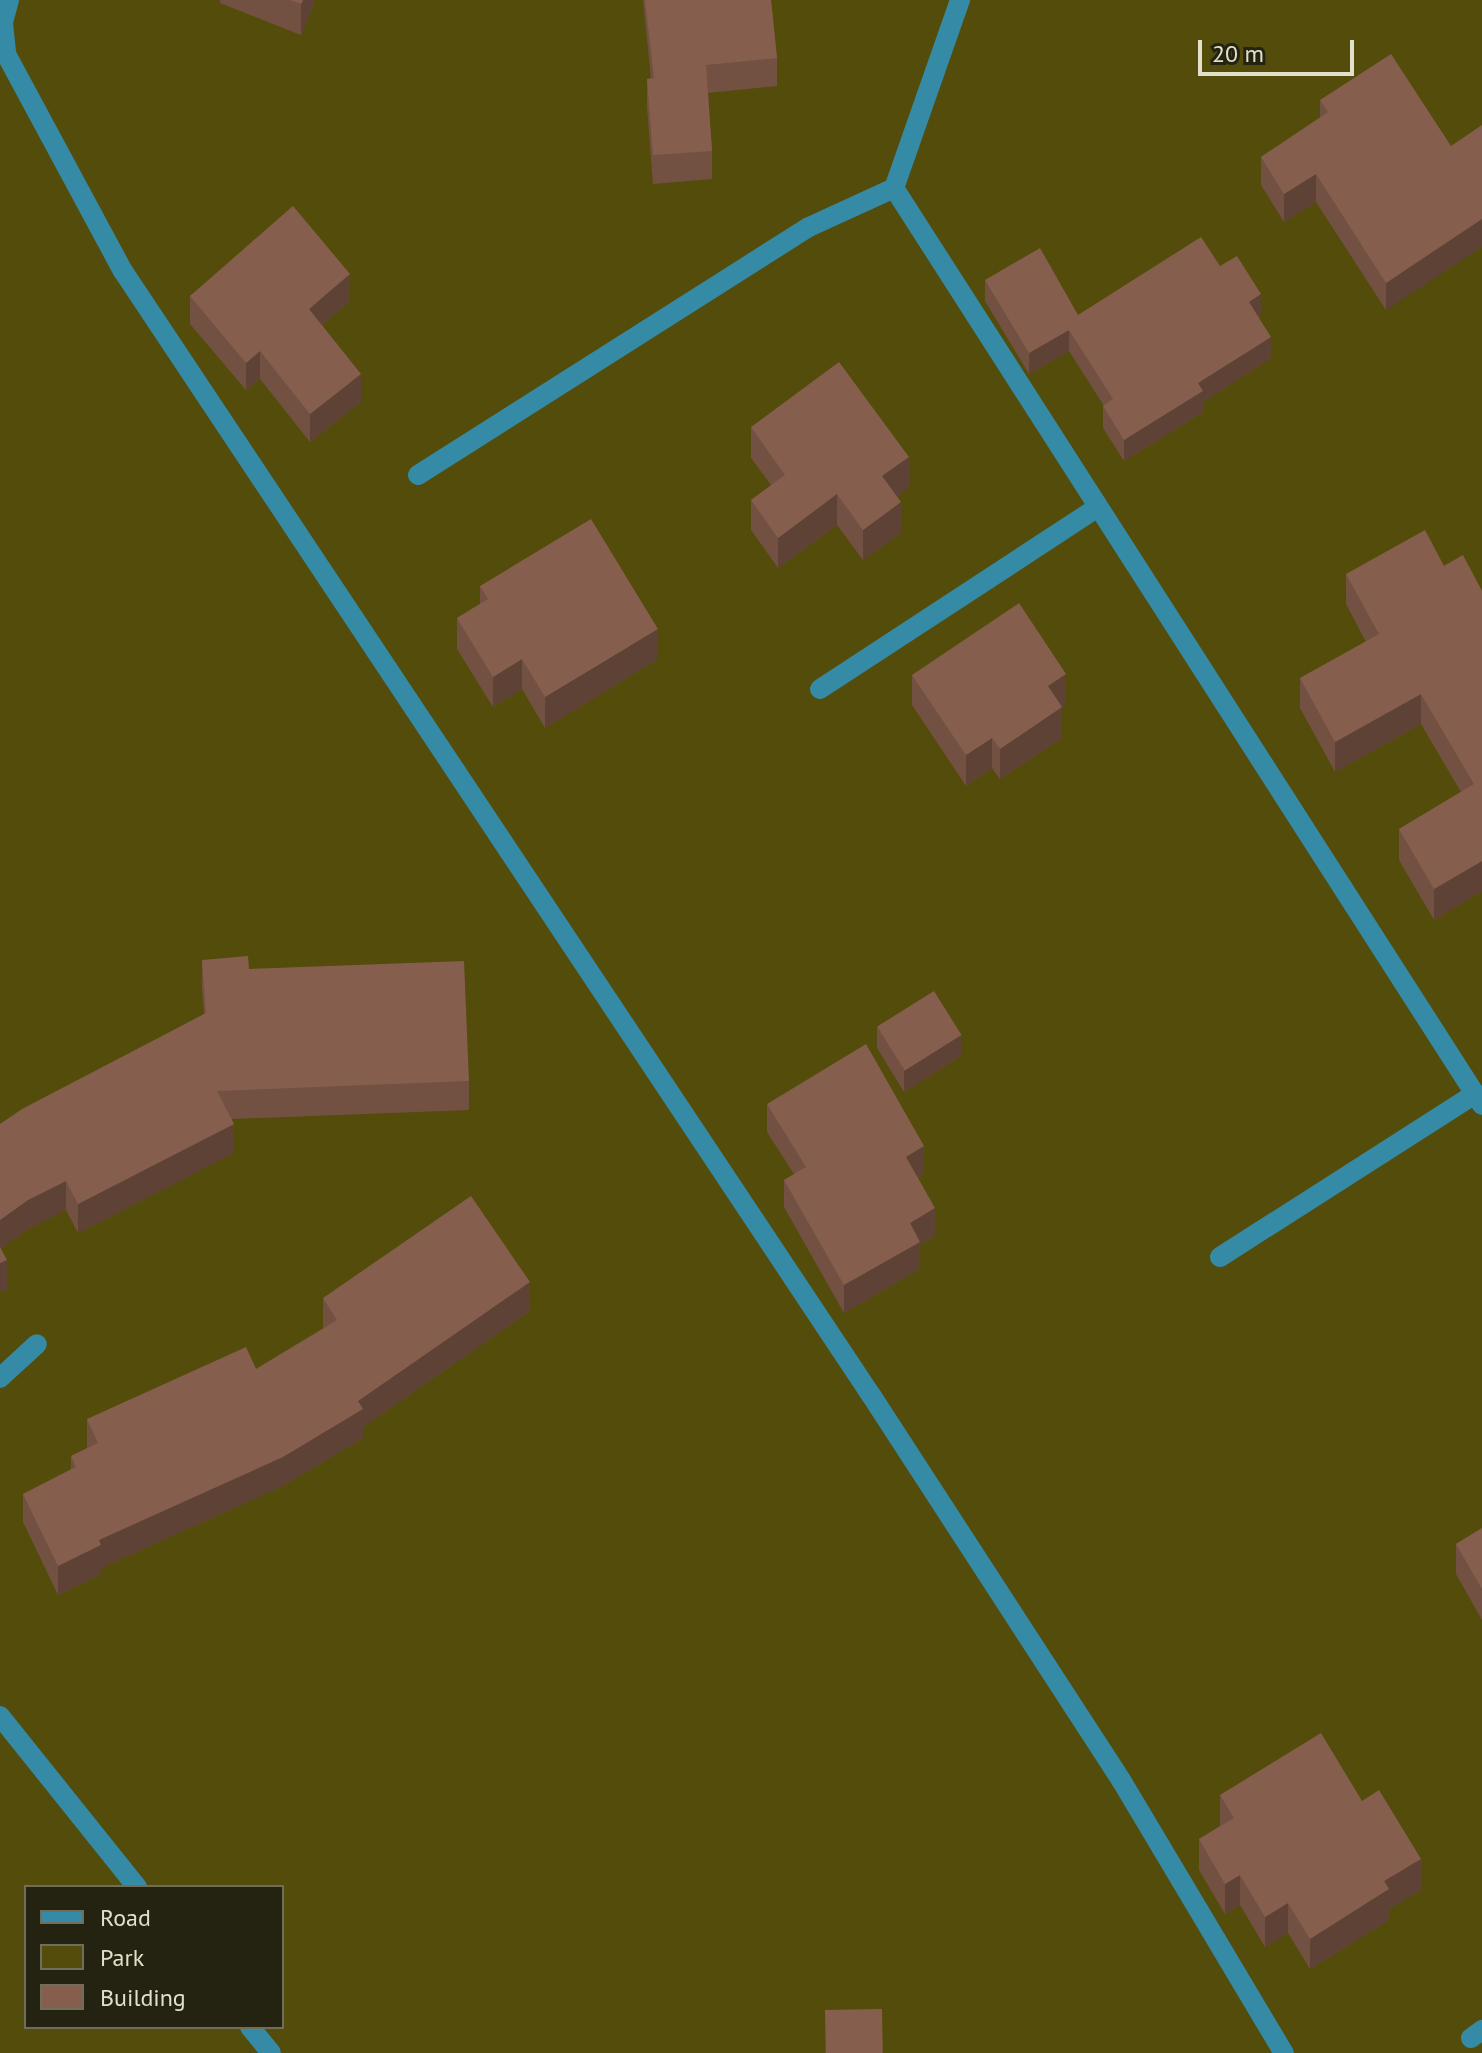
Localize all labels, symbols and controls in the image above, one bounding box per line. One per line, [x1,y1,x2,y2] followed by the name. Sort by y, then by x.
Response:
[1202,24,1358,74] scale bar
[1212,38,1264,69] text: 20 m
[24,1885,284,2029] legend
[100,1902,151,1933] text: Road
[100,1942,144,1973] text: Park
[100,1982,186,2013] text: Building

